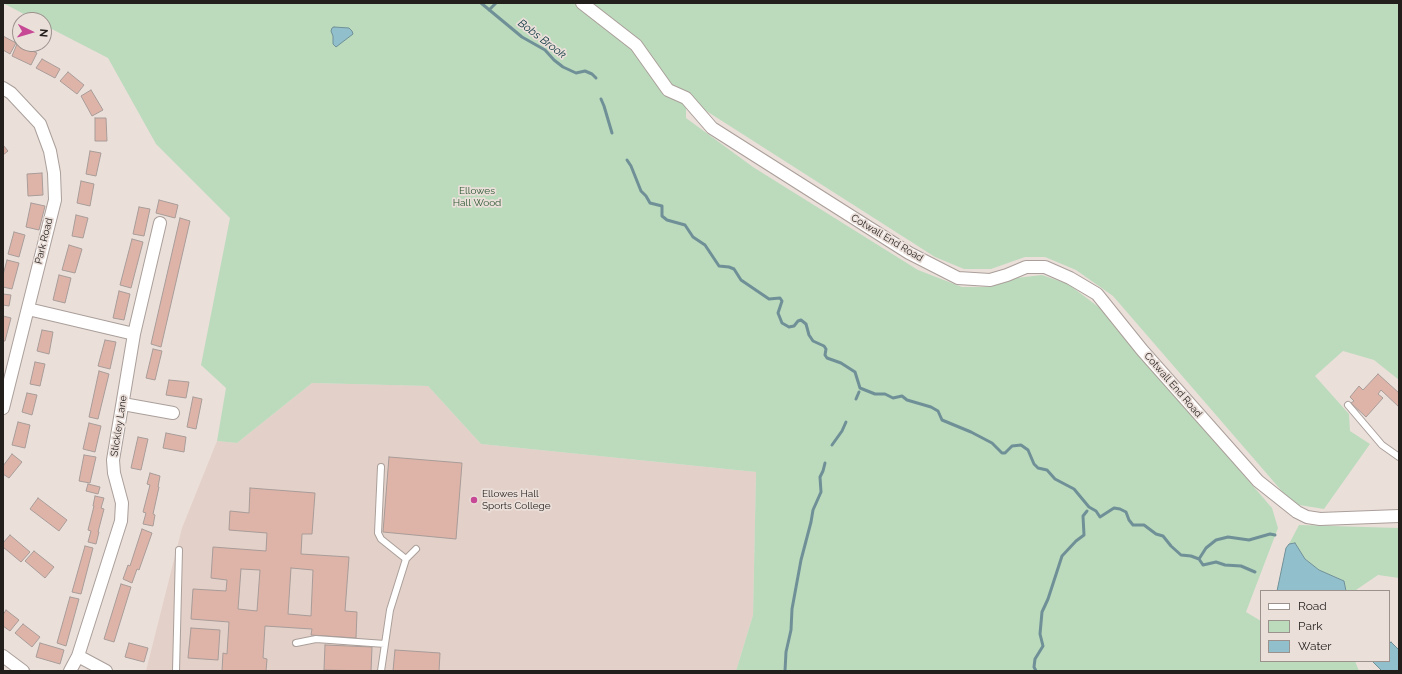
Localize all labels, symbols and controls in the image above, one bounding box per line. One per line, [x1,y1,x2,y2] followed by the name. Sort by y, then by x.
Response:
[12,12,52,52] north arrow
[515,17,569,61] water label: Bobs Brook
[37,28,50,38] text: N
[453,185,501,208] park label: Ellowes Hall Wood
[849,212,925,264] street label: Cotwall End Road
[32,217,56,265] street label: Park Road
[1142,350,1204,420] street label: Cotwall End Road
[108,395,130,457] street label: Stickley Lane
[482,488,551,512] place label: Ellowes Hall Sports College
[469,495,479,505] marker: Ellowes Hall Sports College
[1260,590,1390,662] legend
[1298,599,1327,613] text: Road
[1298,619,1323,633] text: Park
[1298,639,1332,653] text: Water

